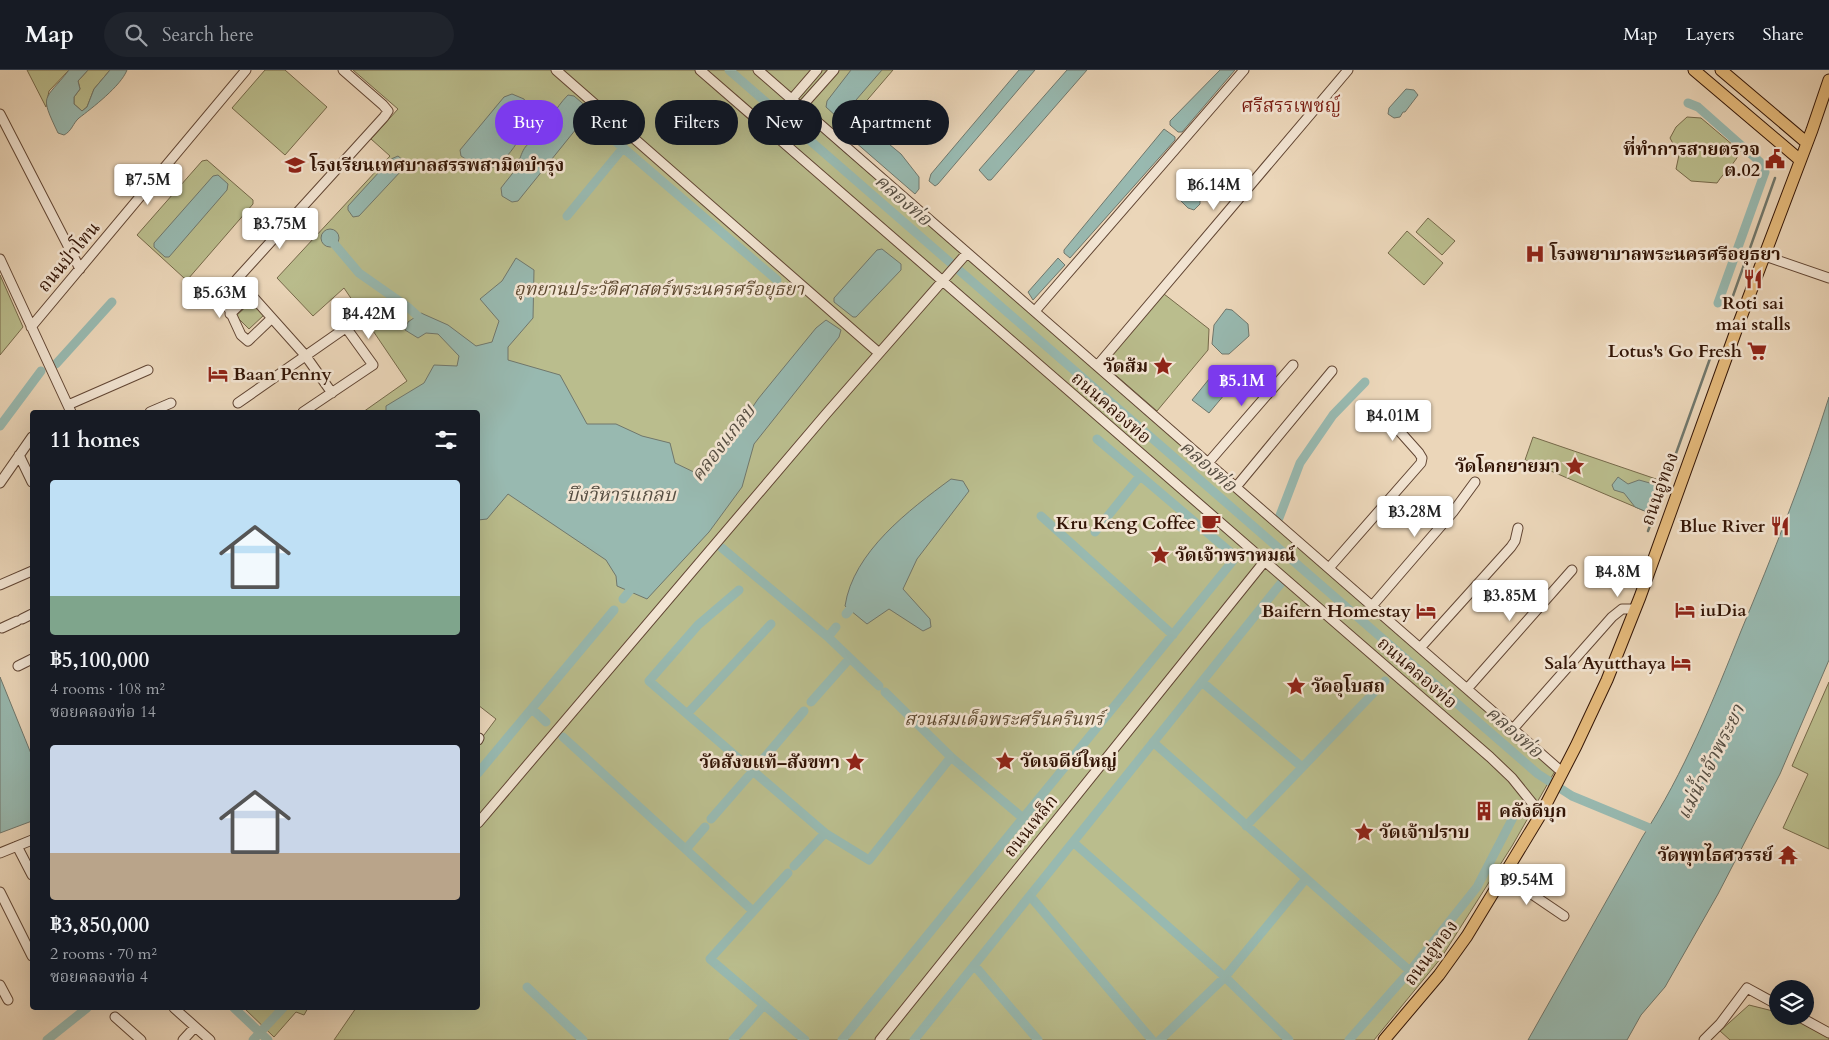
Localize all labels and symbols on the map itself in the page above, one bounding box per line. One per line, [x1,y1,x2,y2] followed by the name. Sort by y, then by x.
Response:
[1241,93,1341,119] district label: ศรีสรรเพชญ์
[1623,135,1760,183] place label: ที่ทำการสายตรวจ ต.02
[1764,148,1786,170] public building icon: ที่ทำการสายตรวจ ต.02
[309,153,564,178] place label: โรงเรียนเทศบาลสรรพสามิตบำรุง
[284,154,306,176] school or university icon: โรงเรียนเทศบาลสรรพสามิตบำรุง
[113,164,183,206] pin: ฿7.5M
[869,168,938,233] water label: คลองท่อ
[1173,168,1255,211] pin: ฿6.14M
[239,208,321,250] pin: ฿3.75M
[31,216,106,298] street label: ถนนป่าโทน
[1549,242,1781,267] place label: โรงพยาบาลพระนครศรีอยุธยา
[1524,243,1546,265] hospital icon: โรงพยาบาลพระนครศรีอยุธยา
[1742,268,1764,290] restaurant icon: Roti sai mai stalls
[179,276,261,319] pin: ฿5.63M
[514,277,805,302] park label: อุทยานประวัติศาสตร์พระนครศรีอยุธยา
[1715,291,1791,337] place label: Roti sai mai stalls
[328,298,410,340] pin: ฿4.42M
[1608,339,1742,364] place label: Lotus's Go Fresh
[1746,340,1768,362] supermarket icon: Lotus's Go Fresh
[1103,354,1148,379] place label: วัดส้ม
[1152,355,1174,377] place icon: วัดส้ม
[233,362,333,387] place label: Baan Penny
[207,363,229,385] hotel icon: Baan Penny
[1207,364,1277,407] pin: ฿5.1M
[1066,366,1156,450] street label: ถนนคลองท่อ
[685,398,762,487] water label: คลองแกลบ
[1352,400,1434,442] pin: ฿4.01M
[1174,434,1243,499] water label: คลองท่อ
[1635,449,1685,529] street label: ถนนอู่ทอง
[1455,454,1560,479] place label: วัดโคกยายมา
[1564,455,1586,477] place icon: วัดโคกยายมา
[566,482,677,508] water label: บึงวิหารแกลบ
[1374,496,1456,538] pin: ฿3.28M
[1056,511,1196,536] place label: Kru Keng Coffee
[1200,512,1222,534] cafe icon: Kru Keng Coffee
[1679,514,1766,539] place label: Blue River
[1769,515,1791,537] restaurant icon: Blue River
[1175,543,1296,568] place label: วัดเจ้าพราหมณ์
[1149,544,1171,566] place icon: วัดเจ้าพราหมณ์
[1583,556,1653,598] pin: ฿4.8M
[1469,580,1551,622] pin: ฿3.85M
[1700,598,1746,623] place label: iuDia
[1261,599,1412,624] place label: Baifern Homestay
[1674,599,1696,621] hotel icon: iuDia
[1415,600,1437,622] hotel icon: Baifern Homestay
[1372,631,1462,715] street label: ถนนคลองท่อ
[1544,651,1666,676] place label: Sala Ayutthaya
[1670,652,1692,674] hotel icon: Sala Ayutthaya
[1311,674,1385,699] place label: วัดอุโบสถ
[1285,675,1307,697] place icon: วัดอุโบสถ
[1669,699,1751,824] water label: แม่น้ำเจ้าพระยา
[1480,700,1549,765] water label: คลองท่อ
[905,707,1108,732] park label: สวนสมเด็จพระศรีนครินทร์
[1020,749,1117,774] place label: วัดเจดีย์ใหญ่
[699,750,840,775] place label: วัดสังขแท้–สังขทา
[994,750,1016,772] place icon: วัดเจดีย์ใหญ่
[844,751,866,773] place icon: วัดสังขแท้–สังขทา
[998,789,1064,863] street label: ถนนเหล็ก
[1499,799,1567,824] place label: คลังดีบุก
[1473,800,1495,822] building icon: คลังดีบุก
[1379,820,1469,845] place label: วัดเจ้าปราบ
[1353,821,1375,843] place icon: วัดเจ้าปราบ
[1657,843,1774,868] place label: วัดพุทไธศวรรย์
[1777,844,1799,866] temple icon: วัดพุทไธศวรรย์
[1486,864,1568,906] pin: ฿9.54M
[1398,915,1464,991] street label: ถนนอู่ทอง

